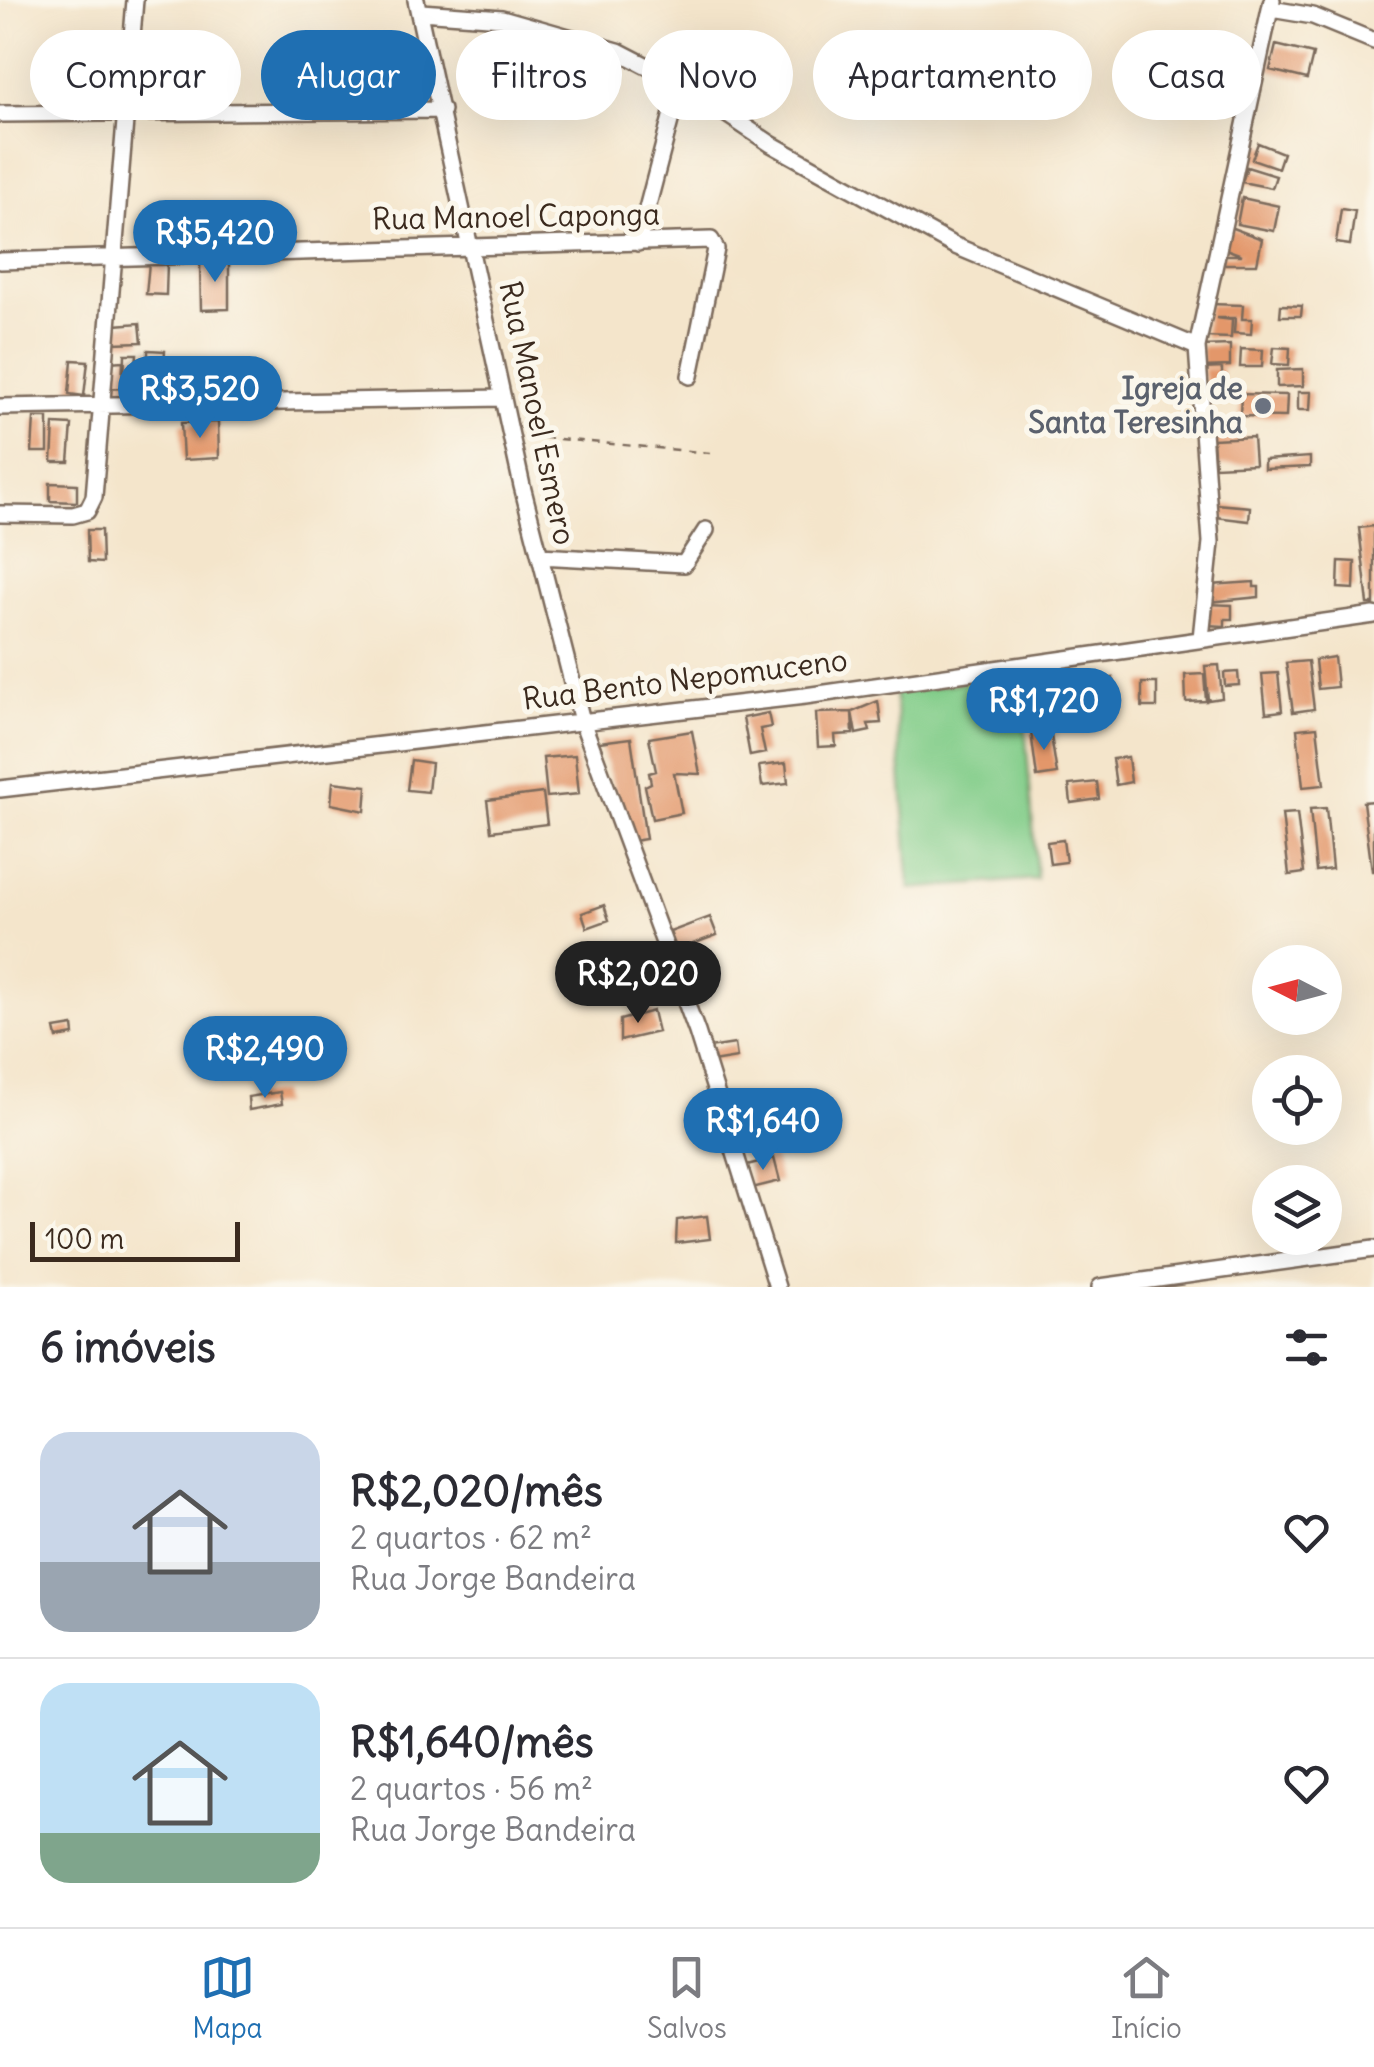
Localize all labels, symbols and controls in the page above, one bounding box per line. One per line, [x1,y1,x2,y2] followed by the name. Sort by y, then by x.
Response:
[30,30,241,120] chip: Comprar
[261,30,436,120] chip: Alugar
[456,30,622,120] chip: Filtros
[642,30,793,120] chip: Novo
[813,30,1092,120] chip: Apartamento
[1112,30,1261,120] chip: Casa
[372,194,660,238] street label: Rua Manoel Caponga
[123,200,307,285] pin: R$5,420
[155,212,275,253] text: R$5,420
[491,277,584,548] street label: Rua Manoel Esmero
[108,356,292,441] pin: R$3,520
[140,368,260,409] text: R$3,520
[1028,369,1243,441] place label: Igreja de Santa Teresinha
[1252,395,1274,417] marker: Igreja de Santa Teresinha
[520,640,849,718] street label: Rua Bento Nepomuceno
[952,668,1136,753] pin: R$1,720
[988,680,1100,721] text: R$1,720
[546,941,730,1026] pin: R$2,020
[1252,945,1342,1035] north arrow
[1252,945,1342,1255] map controls
[577,953,699,994] text: R$2,020
[173,1016,357,1101] pin: R$2,490
[205,1028,325,1069] text: R$2,490
[1252,1055,1342,1145] button: locate
[671,1088,855,1173] pin: R$1,640
[706,1100,820,1141] text: R$1,640
[1252,1165,1342,1255] button: layers
[30,1217,240,1262] scale bar
[45,1221,124,1257] text: 100 m
[1279,1320,1334,1375] icon: filters
[40,1321,216,1373] text: 6 imóveis
[350,1465,603,1517] text: R$2,020/mês
[120,1472,240,1592] icon: home
[1279,1505,1334,1560] icon: heart
[350,1517,592,1558] text: 2 quartos · 62 m²
[350,1558,636,1599] text: Rua Jorge Bandeira
[350,1716,594,1768] text: R$1,640/mês
[120,1723,240,1843] icon: home
[1279,1756,1334,1811] icon: heart
[350,1768,593,1809] text: 2 quartos · 56 m²
[350,1809,636,1850] text: Rua Jorge Bandeira
[192,1950,263,2046] tab: Mapa
[647,1950,727,2046] tab: Salvos
[1111,1950,1182,2046] tab: Início

